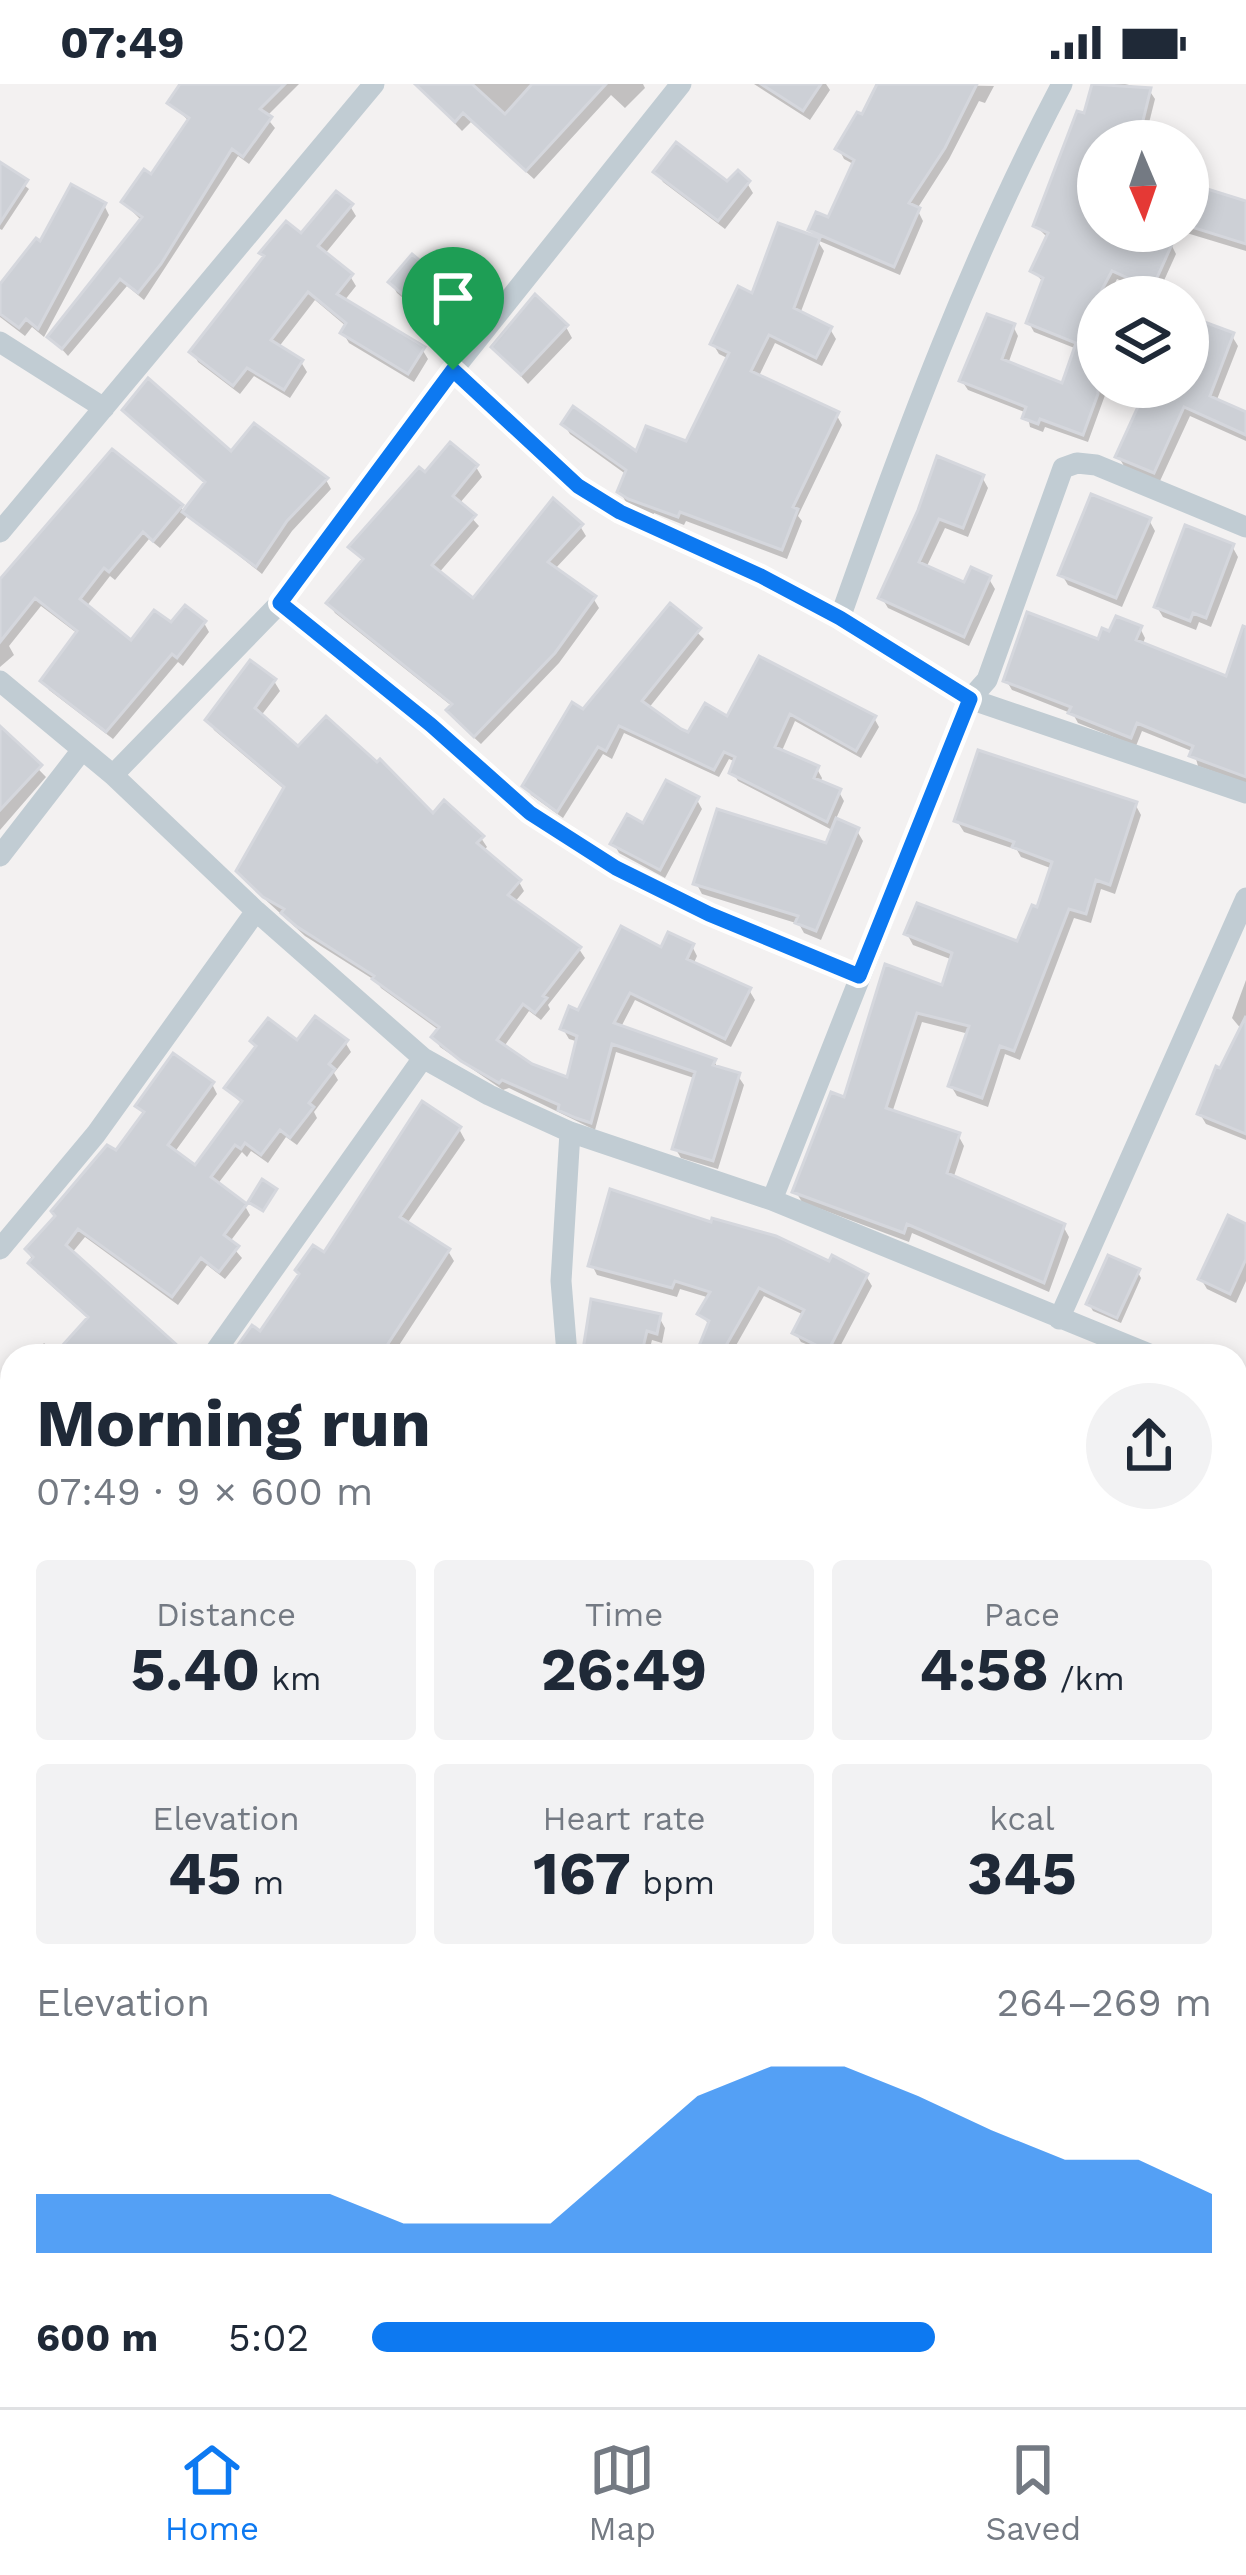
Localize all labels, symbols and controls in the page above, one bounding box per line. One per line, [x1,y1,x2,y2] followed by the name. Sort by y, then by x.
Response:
[60,16,185,69] text: 07:49
[1077,120,1209,252] north arrow
[1077,120,1209,408] map controls
[402,247,504,370] pin
[420,265,486,331] icon: arrive
[1077,276,1209,408] button: layers
[1086,1383,1212,1509] button: share
[36,1385,431,1462] text: Morning run
[36,1469,373,1514] text: 07:49 · 9 × 600 m
[156,1595,296,1634] text: Distance
[585,1595,663,1634] text: Time
[984,1595,1060,1634] text: Pace
[131,1634,260,1705] text: 5.40
[541,1634,707,1705] text: 26:49
[919,1634,1049,1705] text: 4:58
[260,1659,321,1698] text: km
[1049,1659,1125,1698] text: /km
[152,1799,300,1838] text: Elevation
[542,1799,706,1838] text: Heart rate
[989,1799,1055,1838] text: kcal
[168,1838,242,1909] text: 45
[533,1838,631,1909] text: 167
[967,1838,1077,1909] text: 345
[242,1863,284,1902] text: m
[631,1863,715,1902] text: bpm
[36,1980,210,2025] text: Elevation
[996,1980,1212,2025] text: 264–269 m
[36,2315,158,2360] text: 600 m
[228,2315,309,2360] text: 5:02
[165,2437,259,2548] tab: Home
[589,2437,656,2548] tab: Map
[985,2437,1081,2548] tab: Saved

